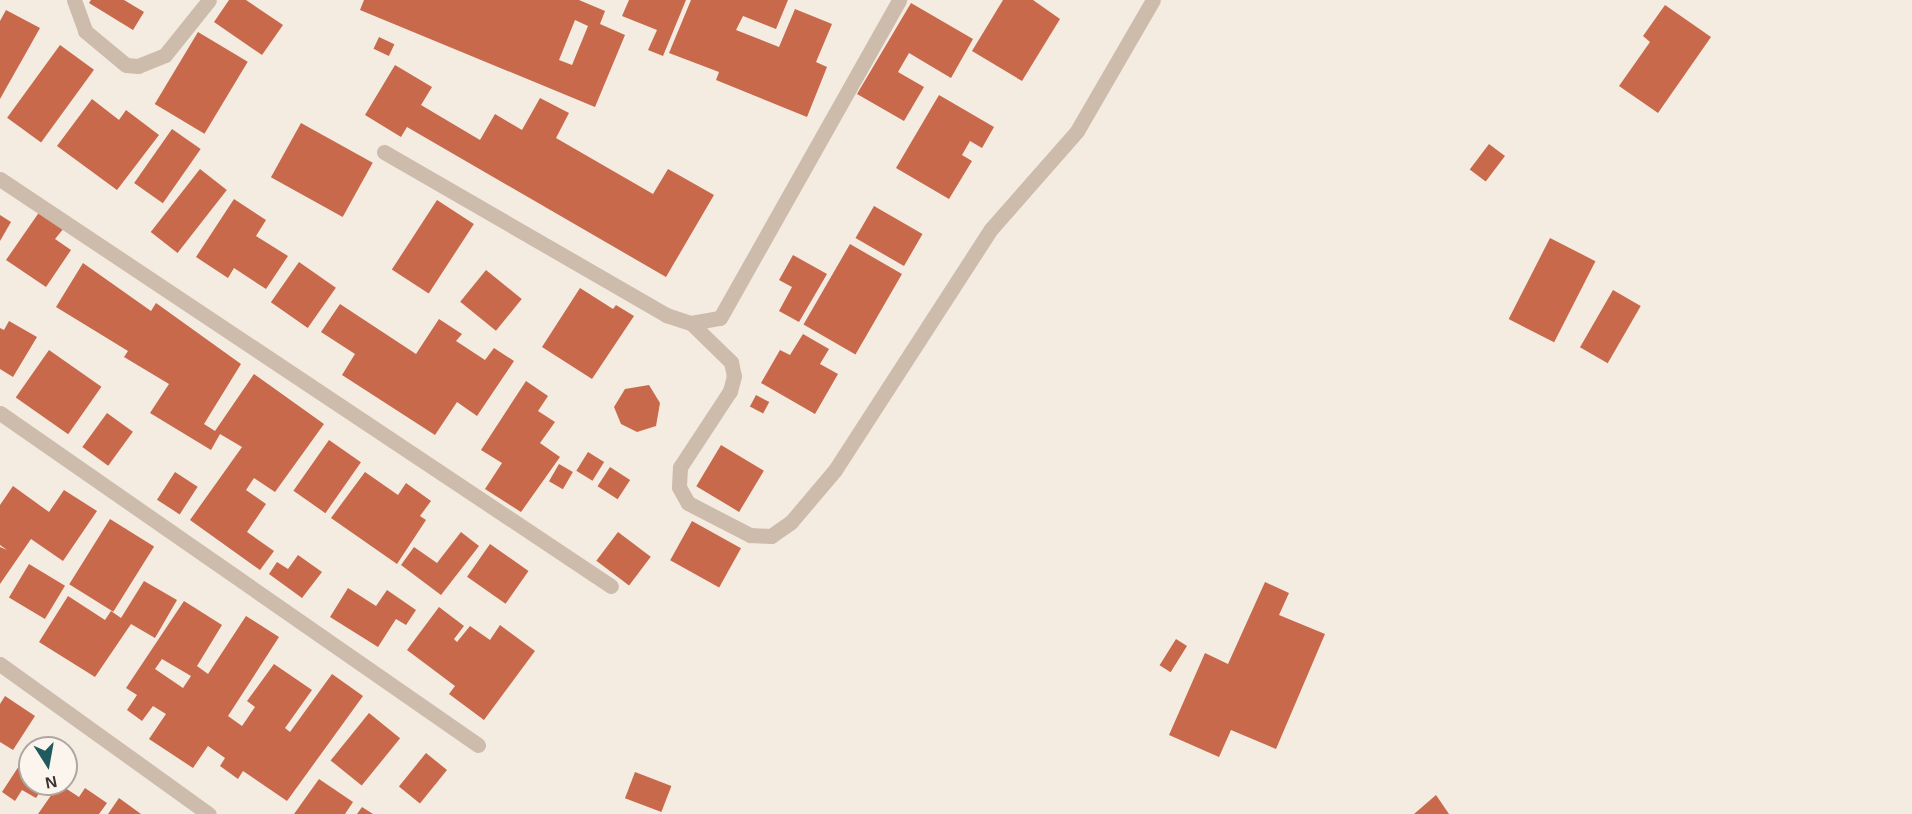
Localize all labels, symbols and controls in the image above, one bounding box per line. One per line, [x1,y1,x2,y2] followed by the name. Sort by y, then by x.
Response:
[18,736,78,796] north arrow
[44,773,58,792] text: N

